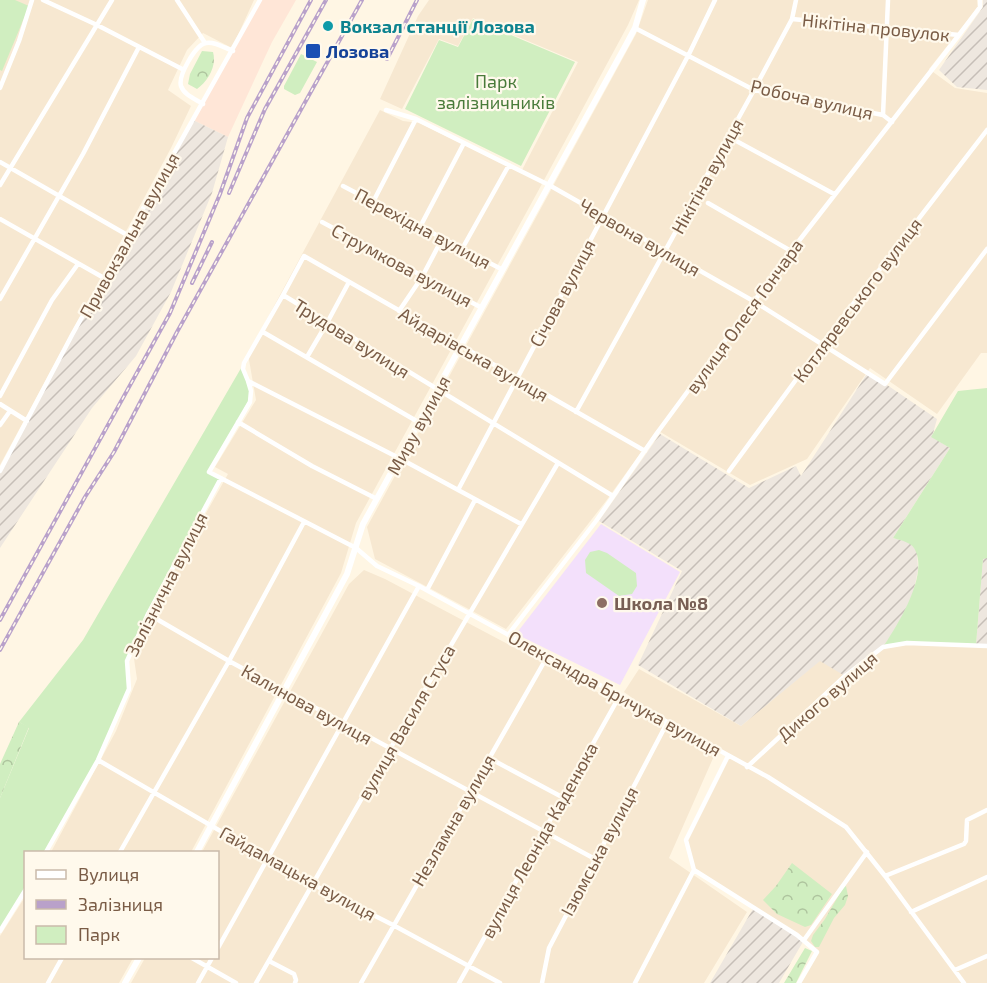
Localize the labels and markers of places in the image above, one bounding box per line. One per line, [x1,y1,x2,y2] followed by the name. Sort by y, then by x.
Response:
[340,15,535,37] place label: Вокзал станції Лозова
[321,19,335,33] marker: Вокзал станції Лозова
[326,40,389,62] place label: Лозова
[304,42,322,60] marker: Лозова
[614,592,708,614] place label: Школа №8
[595,596,609,610] marker: Школа №8

